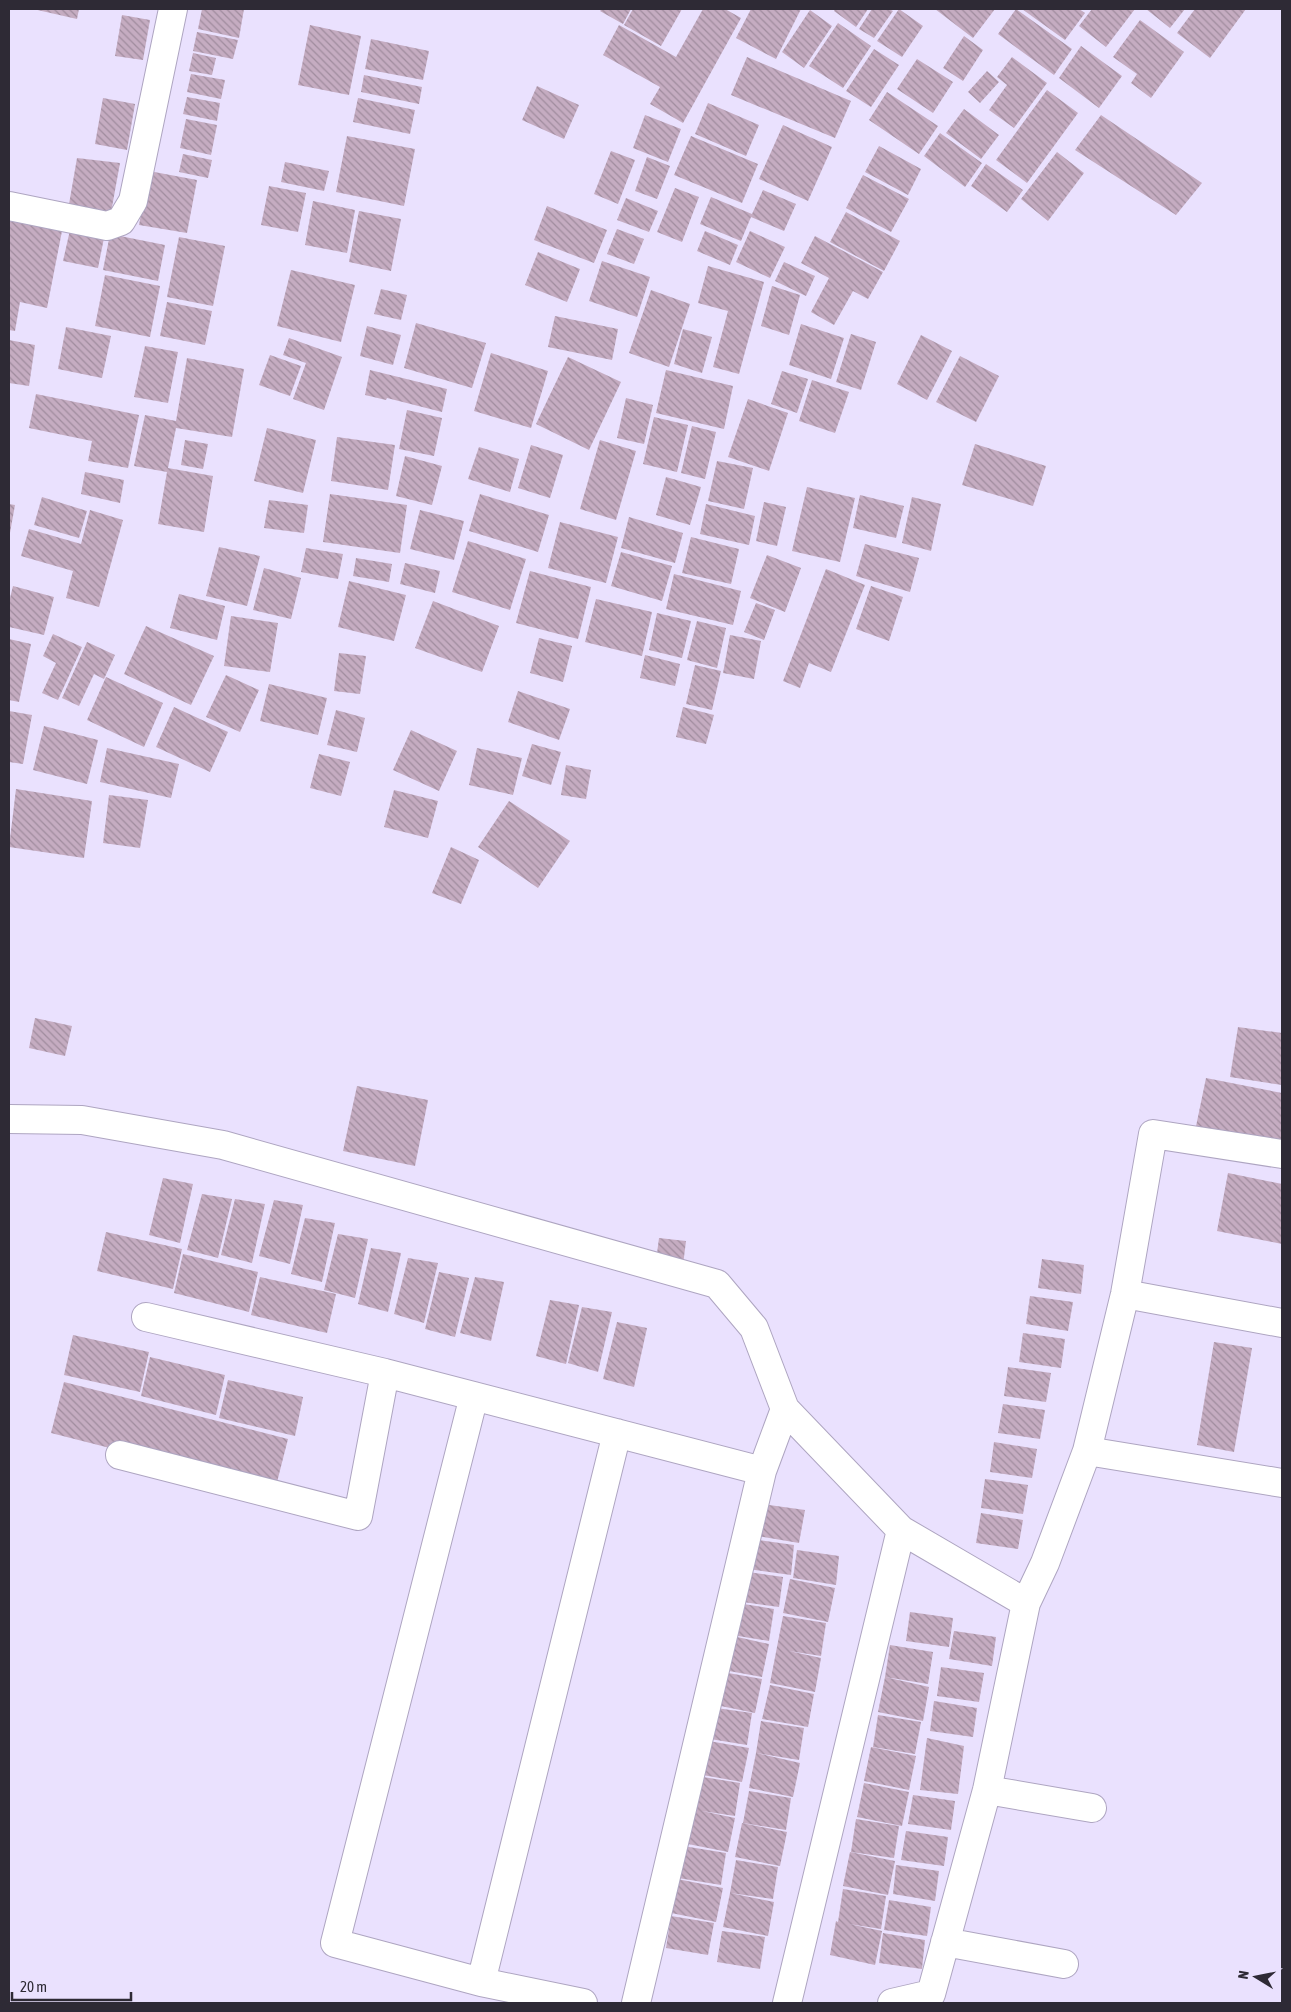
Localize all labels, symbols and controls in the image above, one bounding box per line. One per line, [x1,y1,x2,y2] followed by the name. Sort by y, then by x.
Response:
[1231,1952,1281,2002] north arrow
[1235,1969,1252,1980] text: N
[12,1970,131,2002] scale bar
[20,1978,47,1995] text: 20 m

